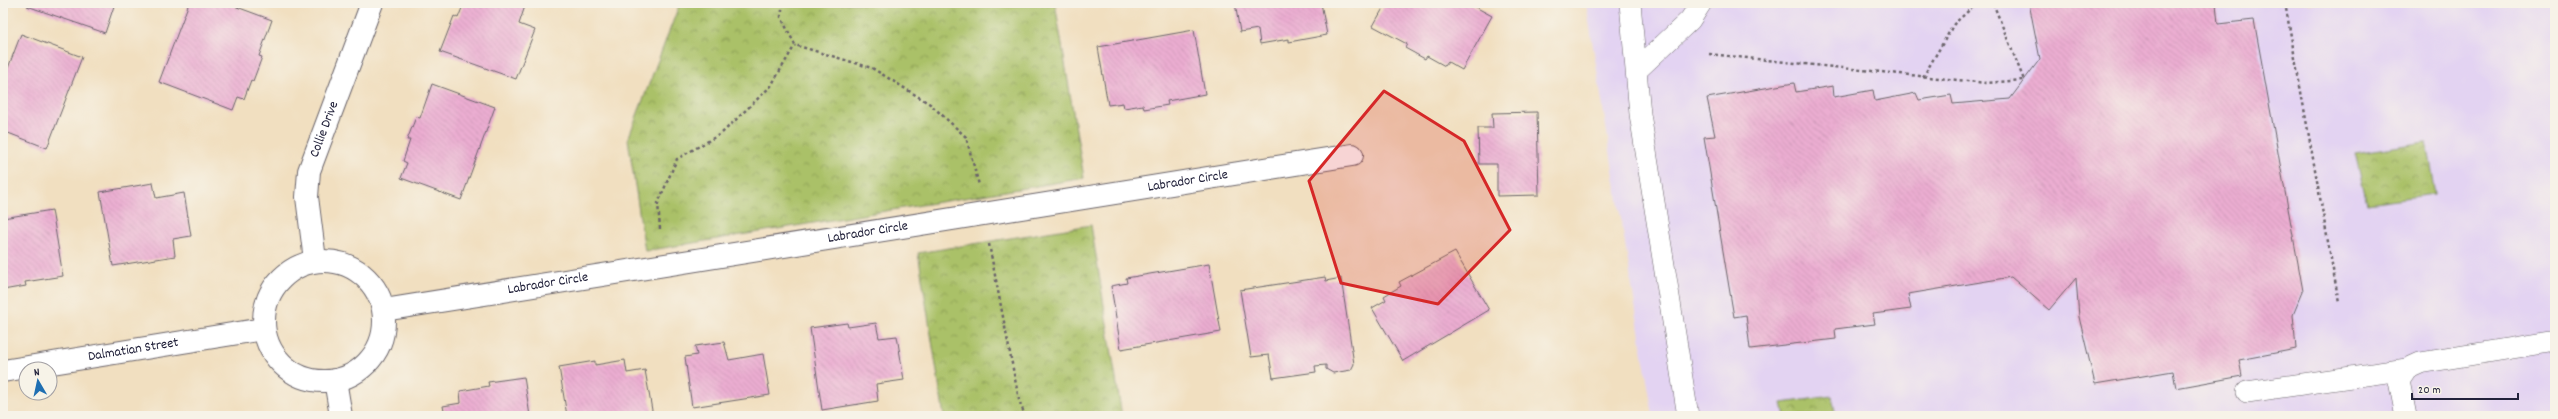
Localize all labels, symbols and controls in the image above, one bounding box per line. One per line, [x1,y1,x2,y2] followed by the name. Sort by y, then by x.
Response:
[305,98,344,160] street label: Collie Drive
[1146,165,1229,198] street label: Labrador Circle
[826,216,910,249] street label: Labrador Circle
[506,267,590,300] street label: Labrador Circle
[87,333,180,367] street label: Dalmatian Street
[18,361,58,401] north arrow
[33,365,41,381] text: N
[2412,375,2518,401] scale bar
[2418,382,2441,399] text: 20 m

